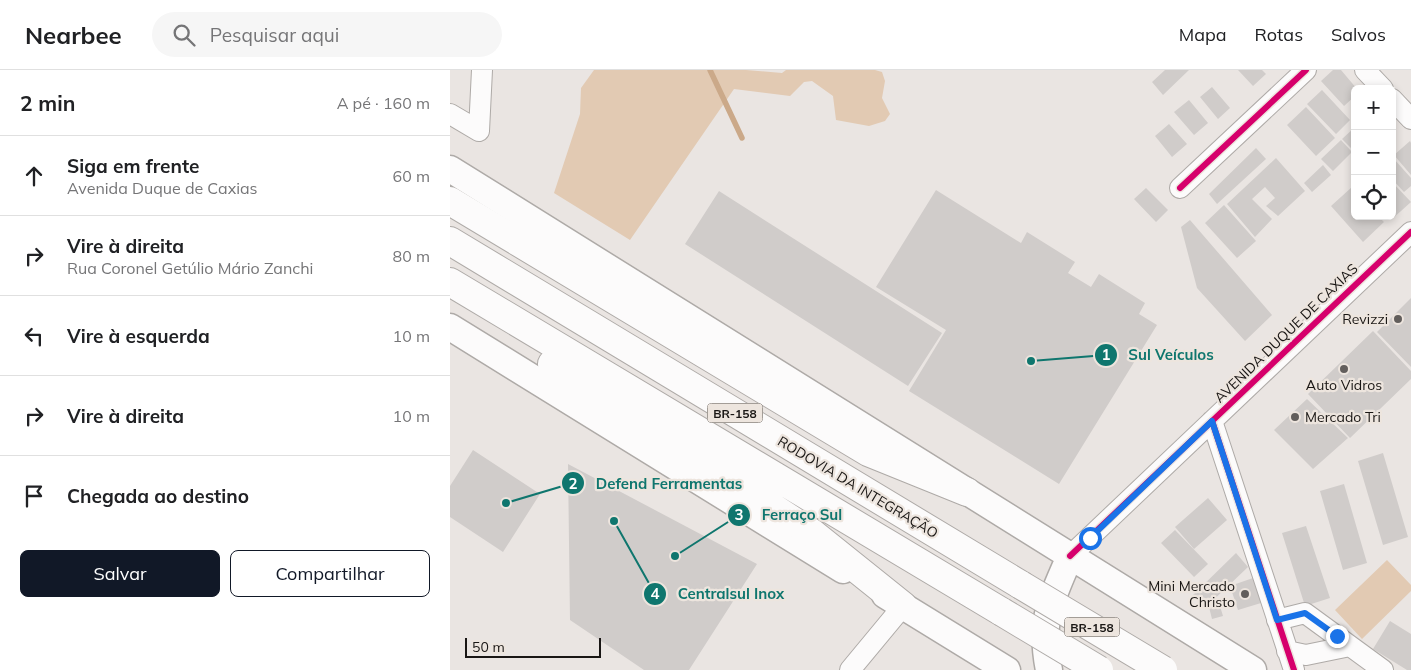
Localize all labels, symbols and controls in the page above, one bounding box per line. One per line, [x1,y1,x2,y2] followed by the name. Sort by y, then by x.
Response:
[152,12,502,57] search box
[25,20,122,50] text: Nearbee
[170,21,198,49] icon: search
[210,23,339,47] text: Pesquisar aqui
[1179,23,1227,46] text: Mapa
[1255,23,1303,46] text: Rotas
[1331,23,1386,46] text: Salvos
[1351,85,1396,220] map controls
[1351,85,1396,130] button: +
[20,90,75,116] text: 2 min
[337,93,430,113] text: A pé · 160 m
[1351,130,1396,175] button: −
[67,154,199,178] text: Siga em frente
[20,162,48,190] icon: ahead
[393,166,430,186] text: 60 m
[1351,175,1396,220] button: locate
[67,178,258,198] text: Avenida Duque de Caxias
[67,234,184,258] text: Vire à direita
[20,242,48,270] icon: right
[393,246,430,266] text: 80 m
[67,258,313,278] text: Rua Coronel Getúlio Mário Zanchi
[1210,259,1362,406] street label: AVENIDA DUQUE DE CAXIAS
[1342,310,1388,328] place label: Revizzi
[1392,313,1404,325] marker: Revizzi
[20,322,48,350] icon: left
[67,324,210,348] text: Vire à esquerda
[393,326,430,346] text: 10 m
[1093,340,1224,370] callout: Sul Veículos
[1101,345,1111,364] text: 1
[1128,345,1214,364] text: Sul Veículos
[1338,363,1350,375] marker: Auto Vidros
[1306,376,1382,394] place label: Auto Vidros
[20,402,48,430] icon: right
[708,403,762,422] road number: BR-158
[67,404,184,428] text: Vire à direita
[393,406,430,426] text: 10 m
[1305,408,1381,426] place label: Mercado Tri
[1289,411,1301,423] marker: Mercado Tri
[775,432,941,542] street label: RODOVIA DA INTEGRAÇÃO
[561,468,752,498] callout: Defend Ferramentas
[568,474,578,493] text: 2
[596,474,742,493] text: Defend Ferramentas
[20,482,48,510] icon: arrive
[67,484,249,508] text: Chegada ao destino
[727,500,852,530] callout: Ferraço Sul
[734,505,744,524] text: 3
[762,505,842,524] text: Ferraço Sul
[1079,527,1102,550] route start
[20,550,220,597] button: Salvar
[230,550,430,597] button: Compartilhar
[1148,577,1235,611] place label: Mini Mercado Christo
[643,579,794,609] callout: Centralsul Inox
[650,584,660,603] text: 4
[678,584,785,603] text: Centralsul Inox
[1239,588,1251,600] marker: Mini Mercado Christo
[1064,618,1120,636] road number: BR-158
[1326,625,1349,648] route end
[465,635,601,658] scale bar
[472,638,505,656] text: 50 m

